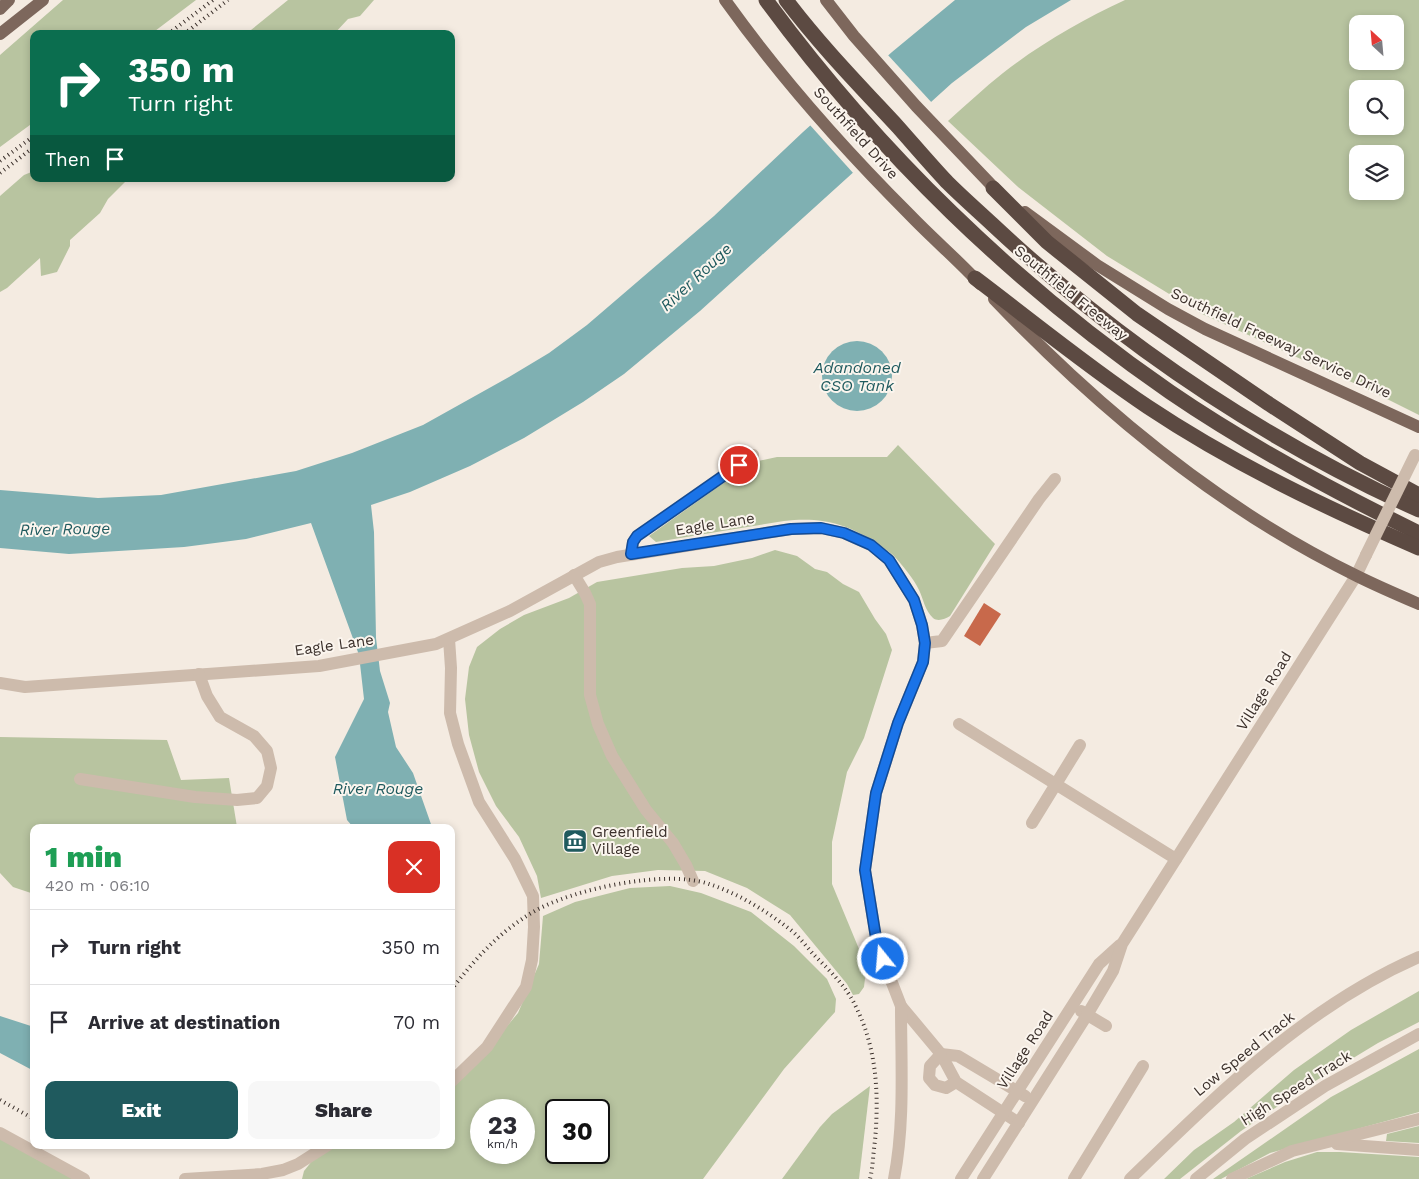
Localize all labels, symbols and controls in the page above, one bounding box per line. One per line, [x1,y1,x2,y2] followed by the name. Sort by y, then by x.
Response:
[1349,15,1404,70] north arrow
[1349,15,1404,200] map controls
[128,49,235,91] text: 350 m
[45,50,110,115] icon: right
[1349,80,1404,135] button: search
[810,83,902,183] street label: Southfield Drive
[128,91,233,116] text: Turn right
[101,145,129,173] icon: arrive
[1349,145,1404,200] button: layers
[45,148,91,171] text: Then
[656,239,736,315] water label: River Rouge
[1011,242,1132,344] street label: Southfield Freeway
[1168,284,1394,402] street label: Southfield Freeway Service Drive
[812,358,902,395] water label: Adandoned CSO Tank
[718,444,760,486] pin
[725,451,753,479] icon: arrive
[674,509,756,539] street label: Eagle Lane
[19,519,111,539] water label: River Rouge
[293,631,375,659] street label: Eagle Lane
[1233,648,1295,734] street label: Village Road
[333,779,423,798] water label: River Rouge
[592,823,668,858] place label: Greenfield Village
[562,828,588,854] museum icon: Greenfield Village
[45,839,122,874] text: 1 min
[388,841,440,893] button: close
[45,876,150,895] text: 420 m · 06:10
[856,932,908,984] position arrow
[45,933,73,961] icon: right
[88,936,181,959] text: Turn right
[381,936,440,959] text: 350 m
[993,1007,1057,1093] street label: Village Road
[45,1008,73,1036] icon: arrive
[1190,1008,1298,1100] street label: Low Speed Track
[88,1011,280,1034] text: Arrive at destination
[393,1011,440,1034] text: 70 m
[1237,1046,1355,1129] street label: High Speed Track
[45,1081,238,1139] button: Exit
[248,1081,440,1139] button: Share
[545,1099,610,1164] speed limit sign: 30
[488,1111,517,1140] text: 23
[487,1137,518,1151] text: km/h

